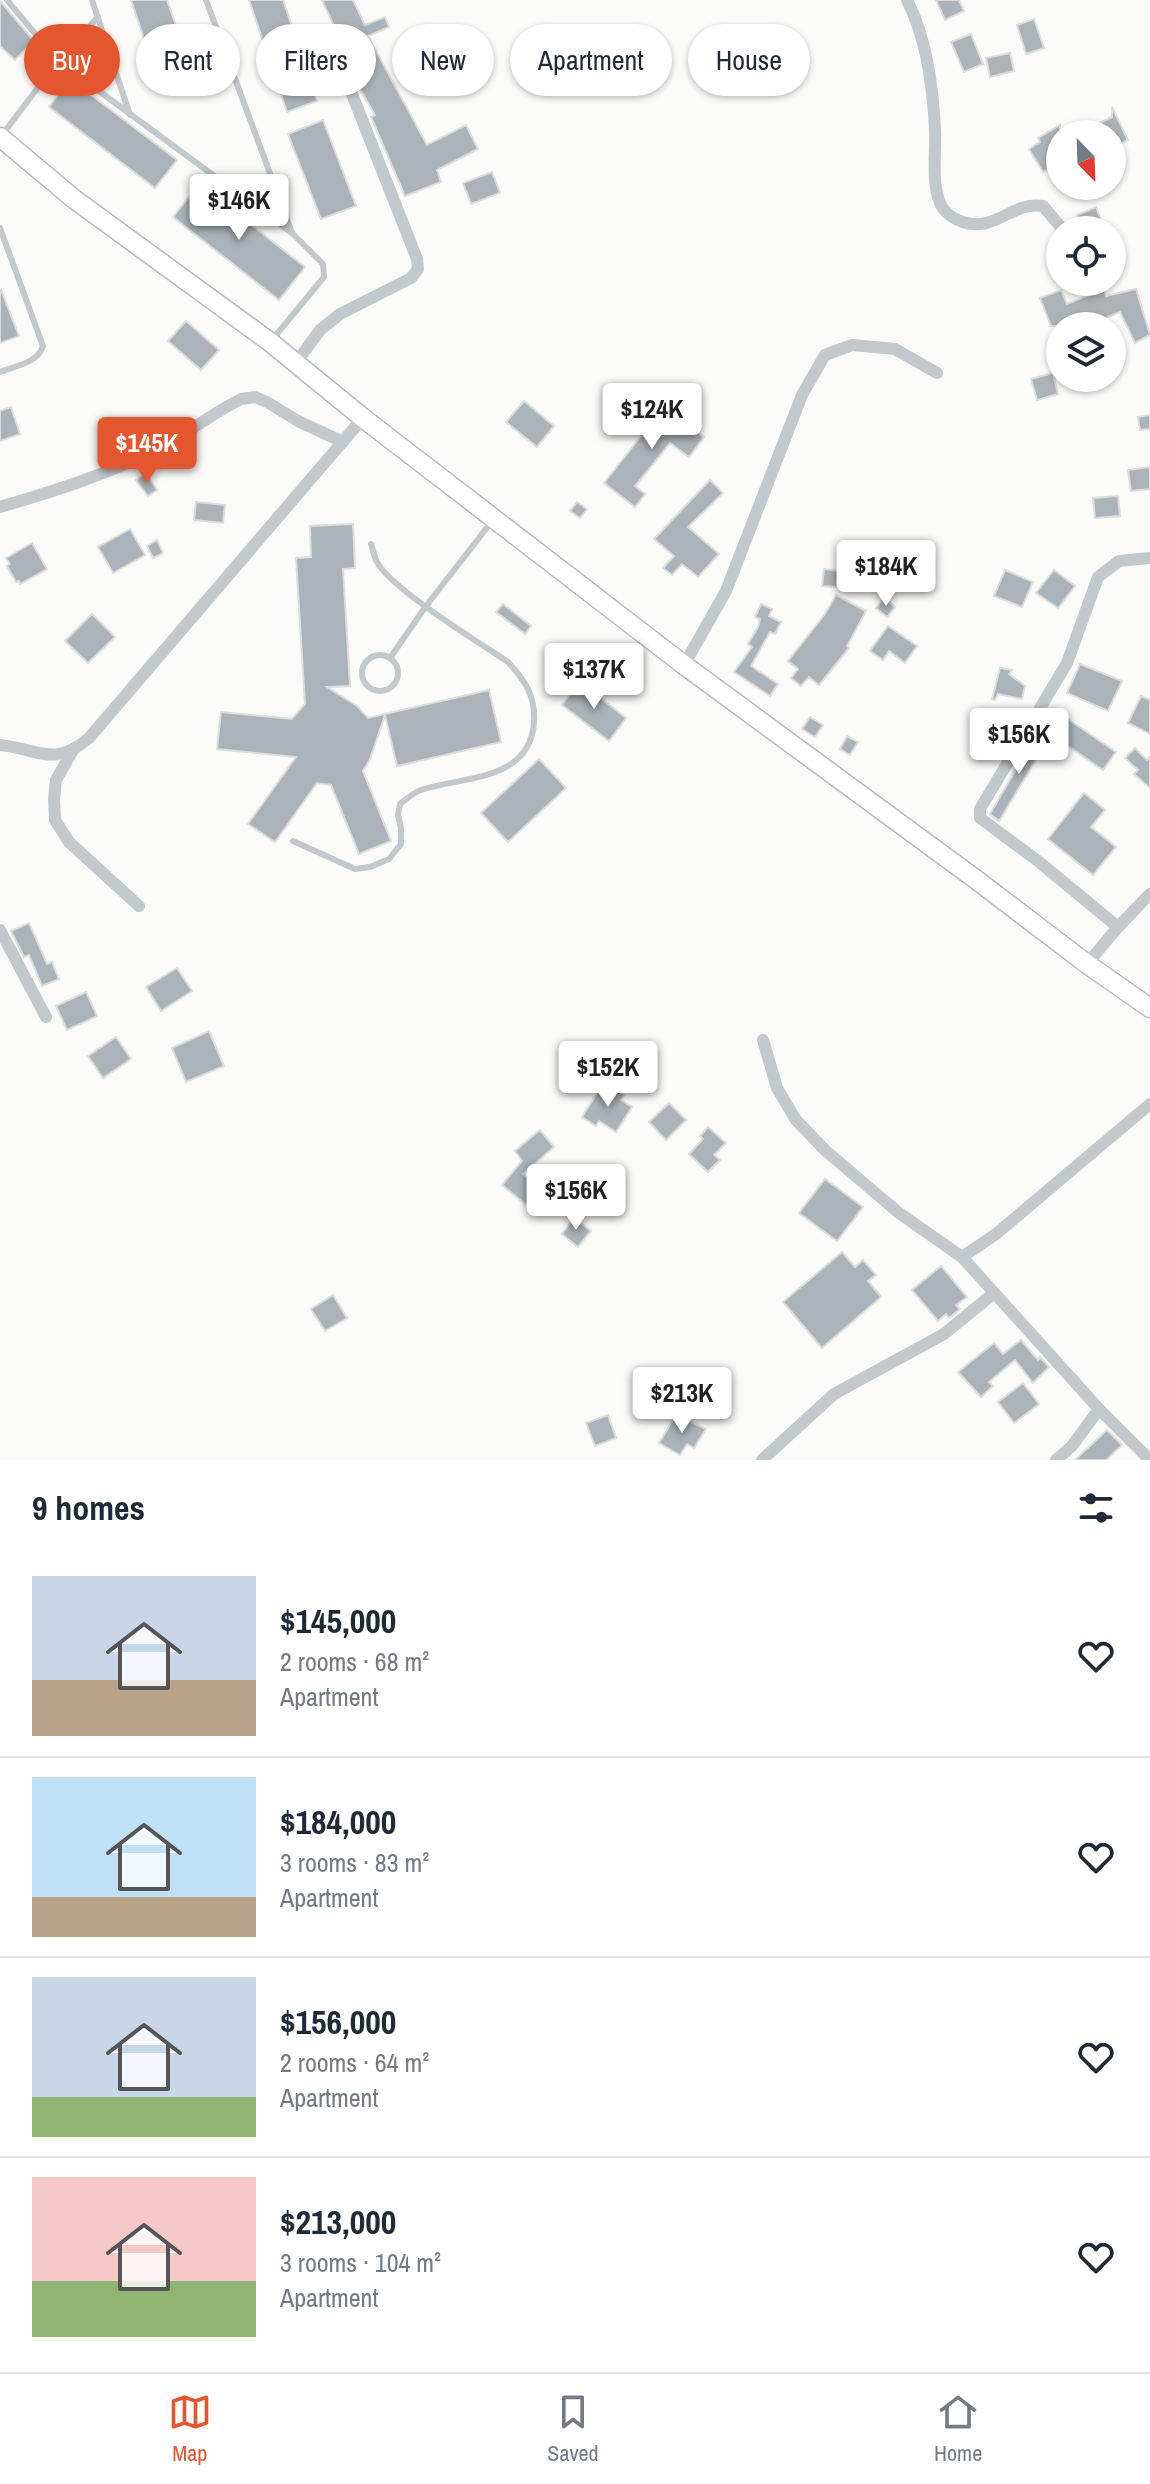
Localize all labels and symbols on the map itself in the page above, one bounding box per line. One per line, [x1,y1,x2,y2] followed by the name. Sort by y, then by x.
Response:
[1046,120,1126,200] north arrow
[183,174,295,242] pin: $146K
[596,383,708,451] pin: $124K
[91,417,203,485] pin: $145K
[830,540,942,608] pin: $184K
[538,643,650,711] pin: $137K
[963,708,1075,776] pin: $156K
[552,1041,664,1109] pin: $152K
[520,1164,632,1232] pin: $156K
[626,1367,738,1435] pin: $213K

